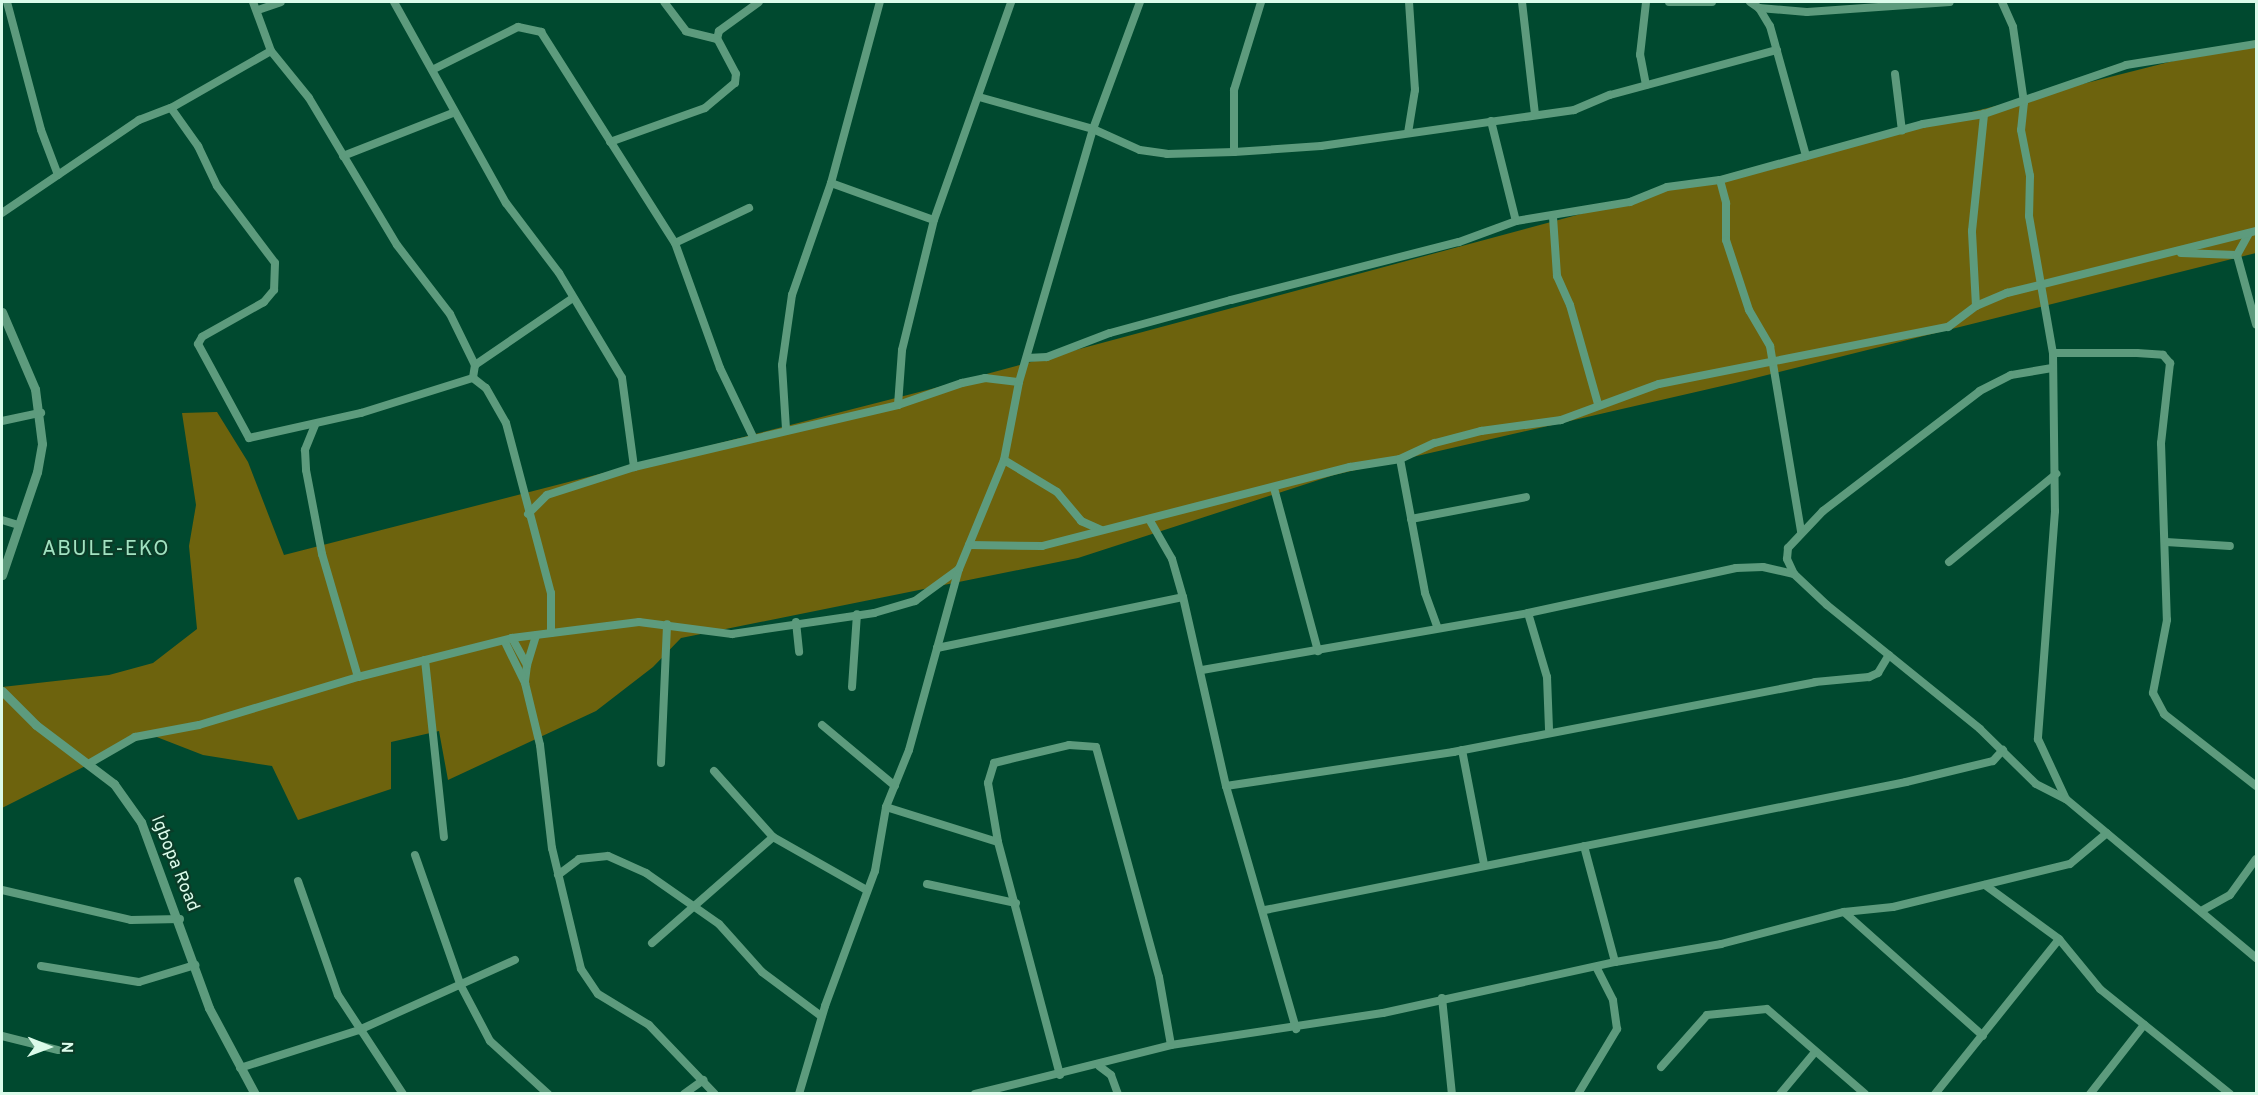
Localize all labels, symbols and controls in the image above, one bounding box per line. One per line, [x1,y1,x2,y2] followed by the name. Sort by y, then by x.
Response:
[42,537,170,563] district label: ABULE-EKO
[145,813,203,915] street label: Igbopa Road
[18,1017,78,1077] north arrow
[56,1041,76,1053] text: N

